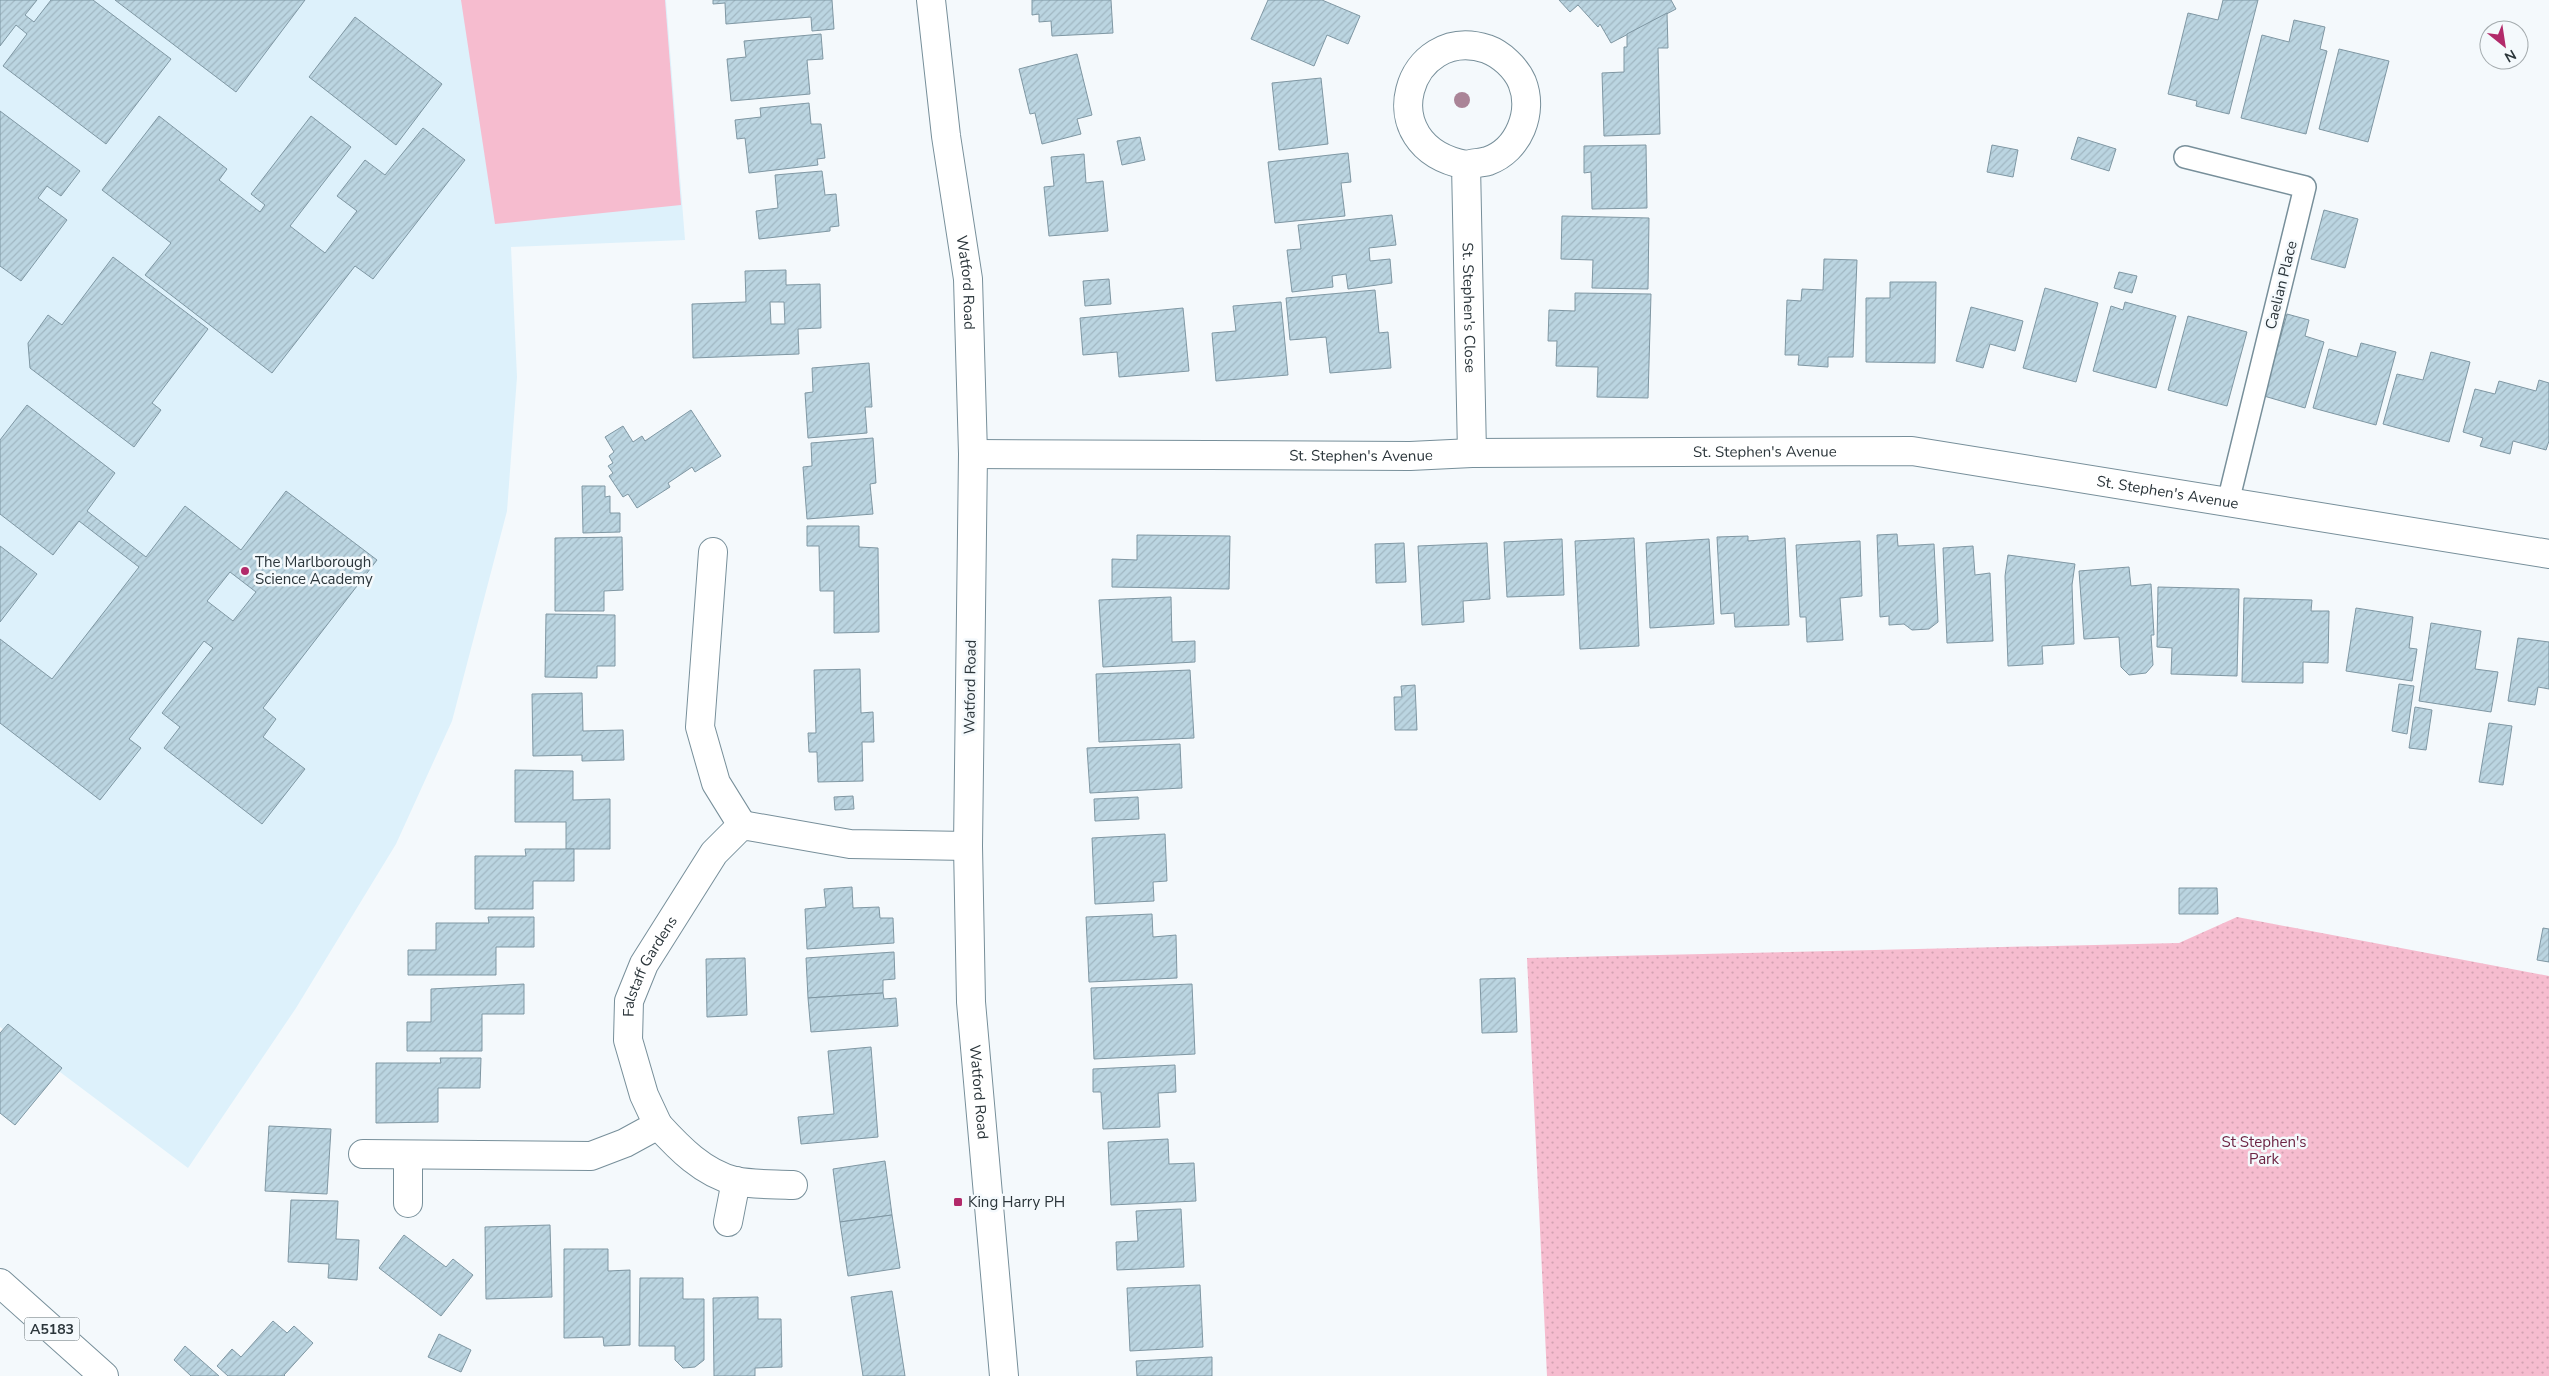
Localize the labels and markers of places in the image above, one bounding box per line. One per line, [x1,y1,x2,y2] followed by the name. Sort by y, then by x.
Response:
[255,552,373,589] place label: The Marlborough Science Academy
[239,565,251,577] marker: The Marlborough Science Academy
[968,1192,1065,1212] place label: King Harry PH
[952,1196,964,1208] marker: King Harry PH

